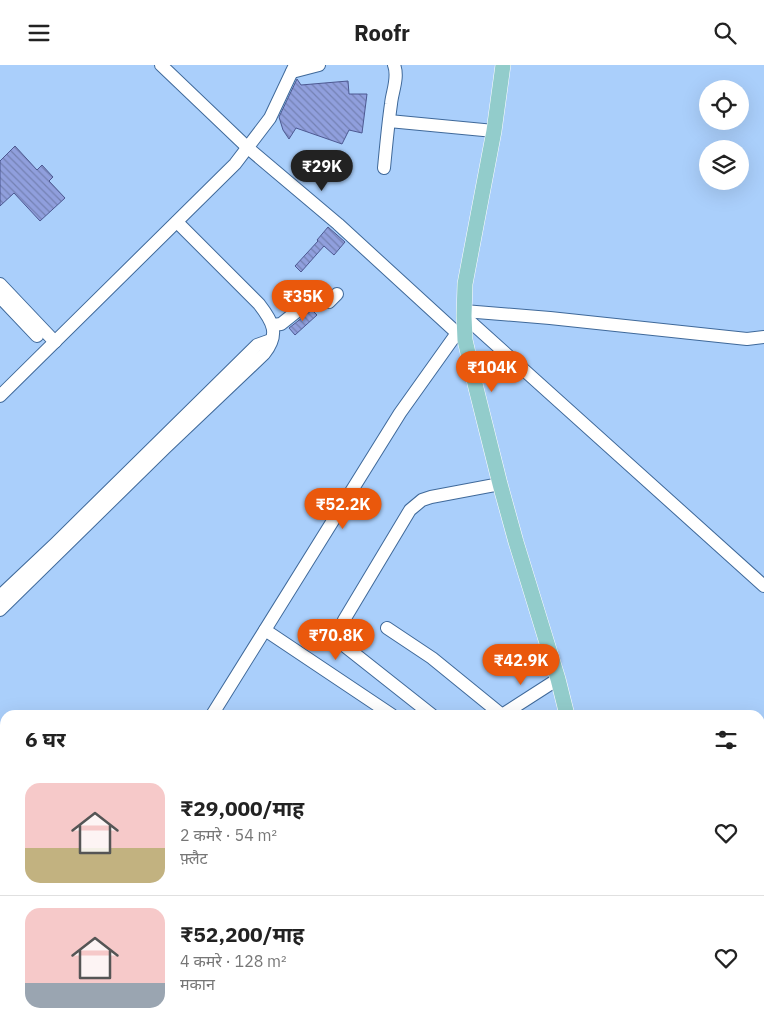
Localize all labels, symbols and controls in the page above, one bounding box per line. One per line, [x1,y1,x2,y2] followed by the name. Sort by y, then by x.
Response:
[354,18,410,47] text: Roofr
[25,19,53,47] icon: menu
[711,19,739,47] icon: search
[699,80,749,190] map controls
[699,80,749,130] button: locate
[699,140,749,190] button: layers
[292,149,352,192] pin: ₹29K
[302,156,342,176] text: ₹29K
[273,279,333,322] pin: ₹35K
[283,286,323,306] text: ₹35K
[457,351,527,393] pin: ₹104K
[467,357,517,377] text: ₹104K
[302,487,384,530] pin: ₹52.2K
[316,494,370,514] text: ₹52.2K
[295,619,377,661] pin: ₹70.8K
[309,625,363,645] text: ₹70.8K
[480,643,562,686] pin: ₹42.9K
[494,650,548,670] text: ₹42.9K
[25,725,65,753] text: 6 घर
[712,726,740,754] icon: filters
[180,794,304,822] text: ₹29,000/माह
[65,803,125,863] icon: home
[712,819,740,847] icon: heart
[180,825,277,845] text: 2 कमरे · 54 m²
[180,848,208,868] text: फ़्लैट
[180,920,304,948] text: ₹52,200/माह
[65,928,125,988] icon: home
[712,944,740,972] icon: heart
[180,951,287,971] text: 4 कमरे · 128 m²
[180,974,215,994] text: मकान

